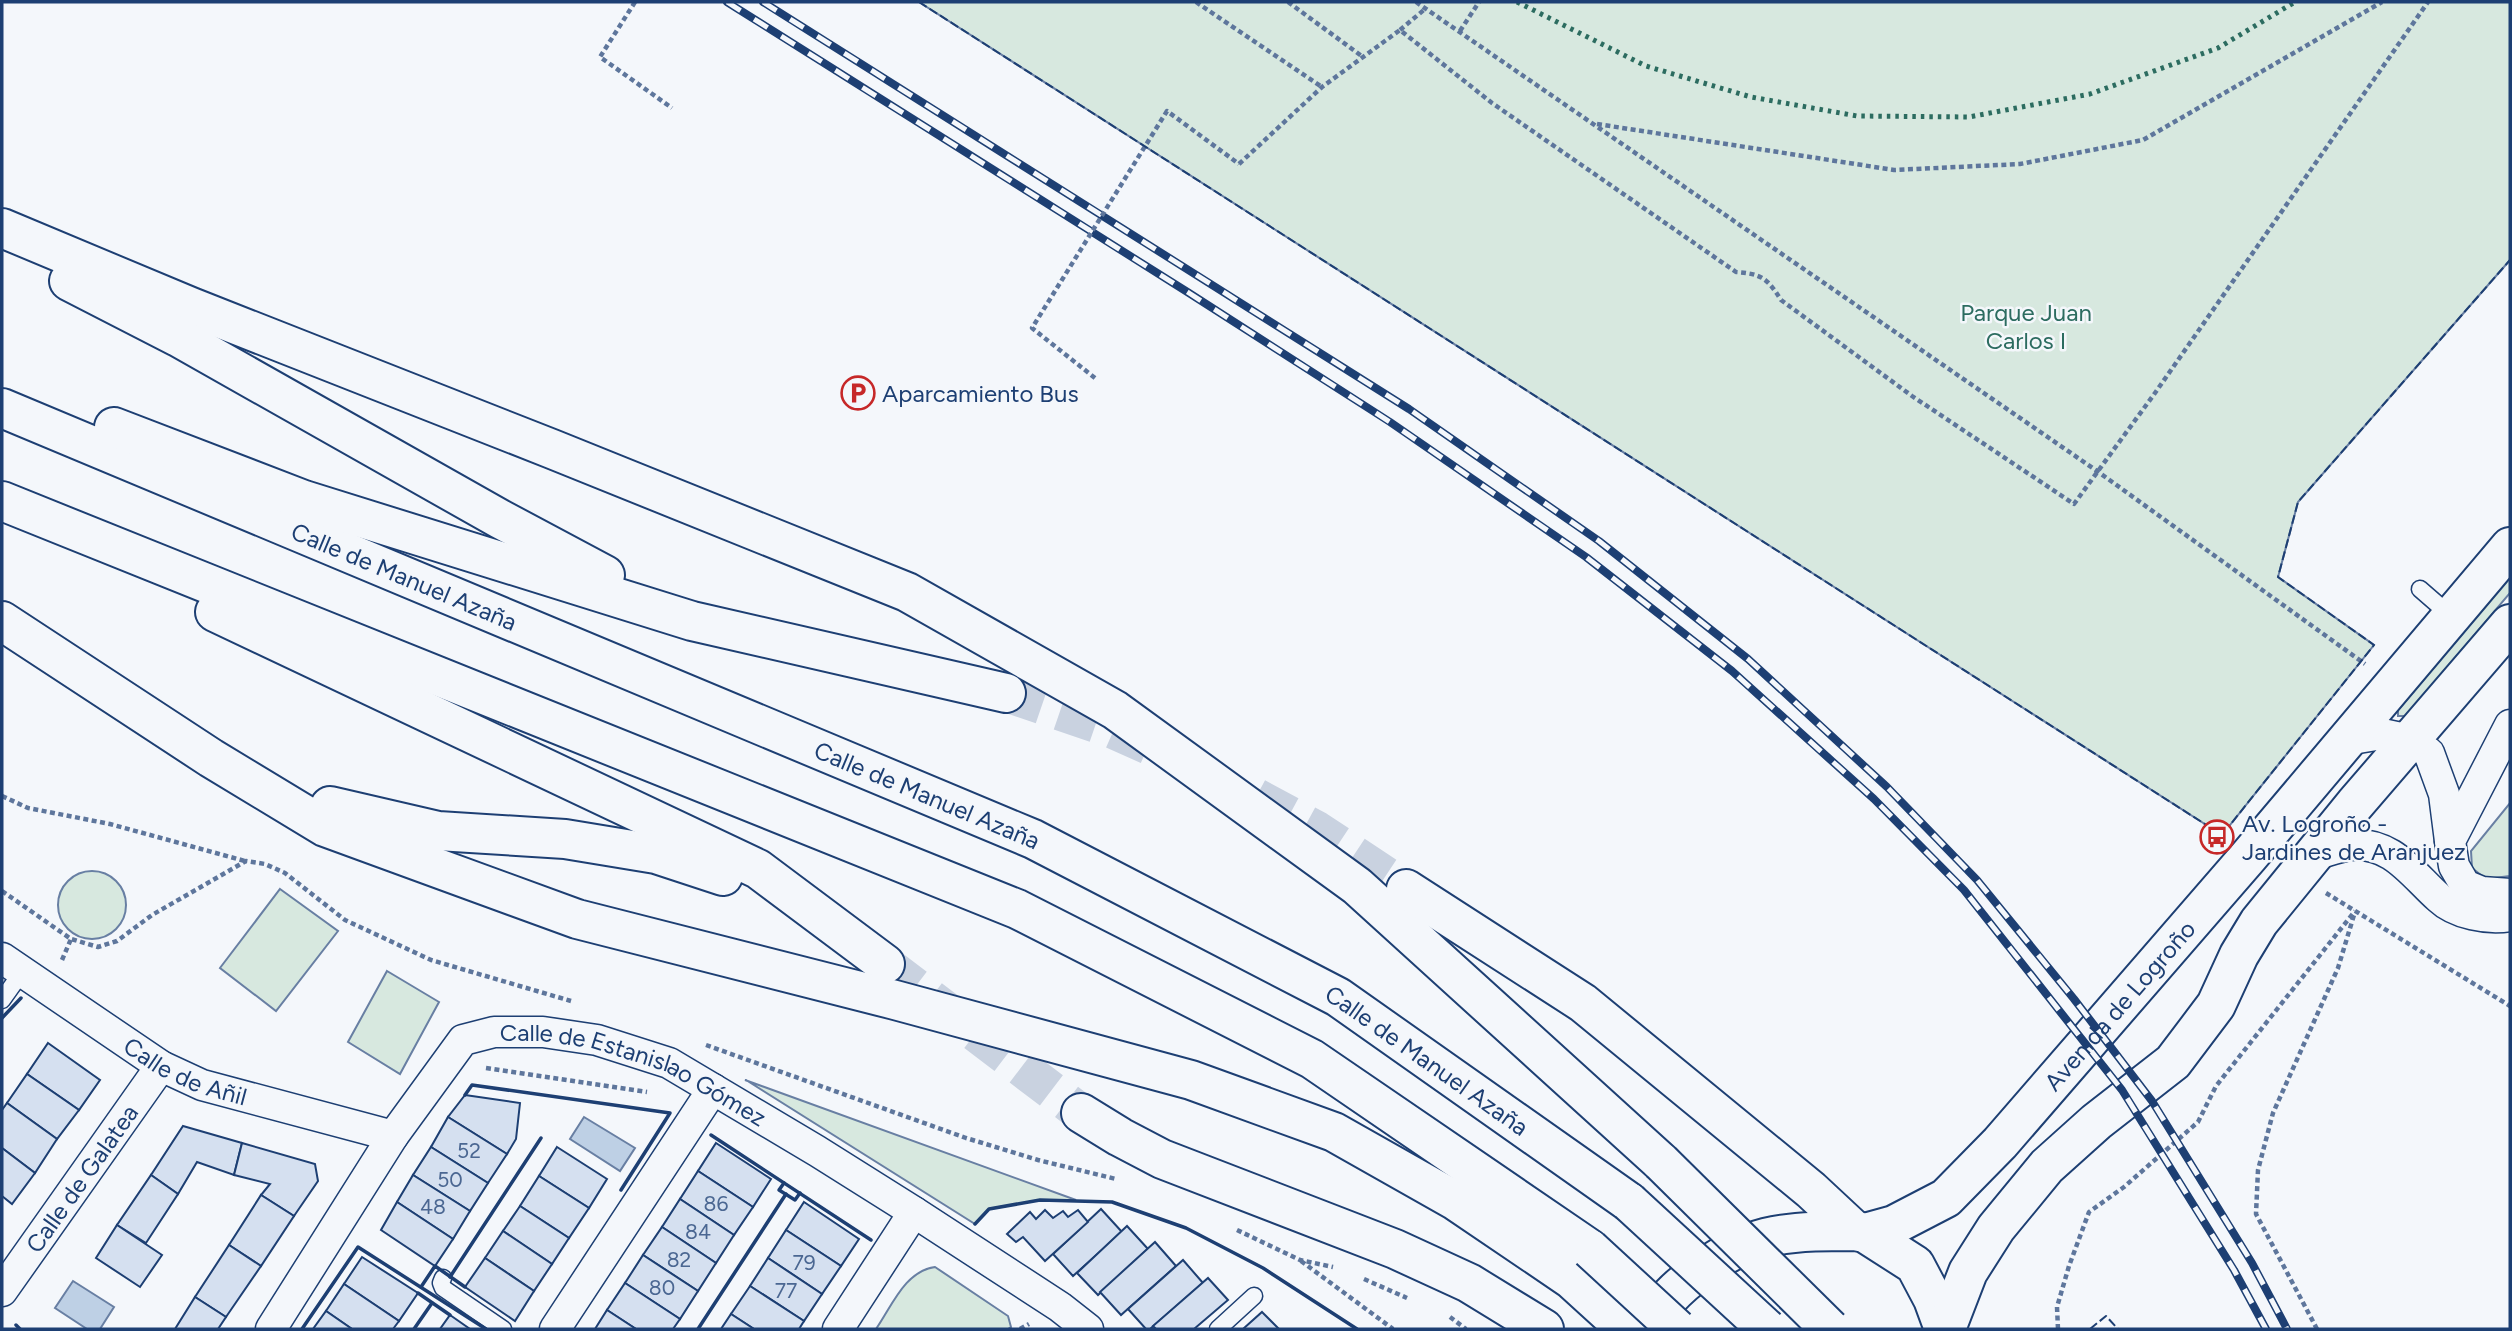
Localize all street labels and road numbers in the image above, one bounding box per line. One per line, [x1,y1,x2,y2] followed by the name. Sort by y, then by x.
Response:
[287,516,521,636] street label: Calle de Manuel Azaña
[810,735,1045,855] street label: Calle de Manuel Azaña
[2038,914,2201,1096] street label: Avenida de Logroño
[1321,979,1534,1141] street label: Calle de Manuel Azaña
[500,1017,772,1132] street label: Calle de Estanislao Gómez
[118,1031,250,1111] street label: Calle de Añil
[19,1099,144,1258] street label: Calle de Galatea

